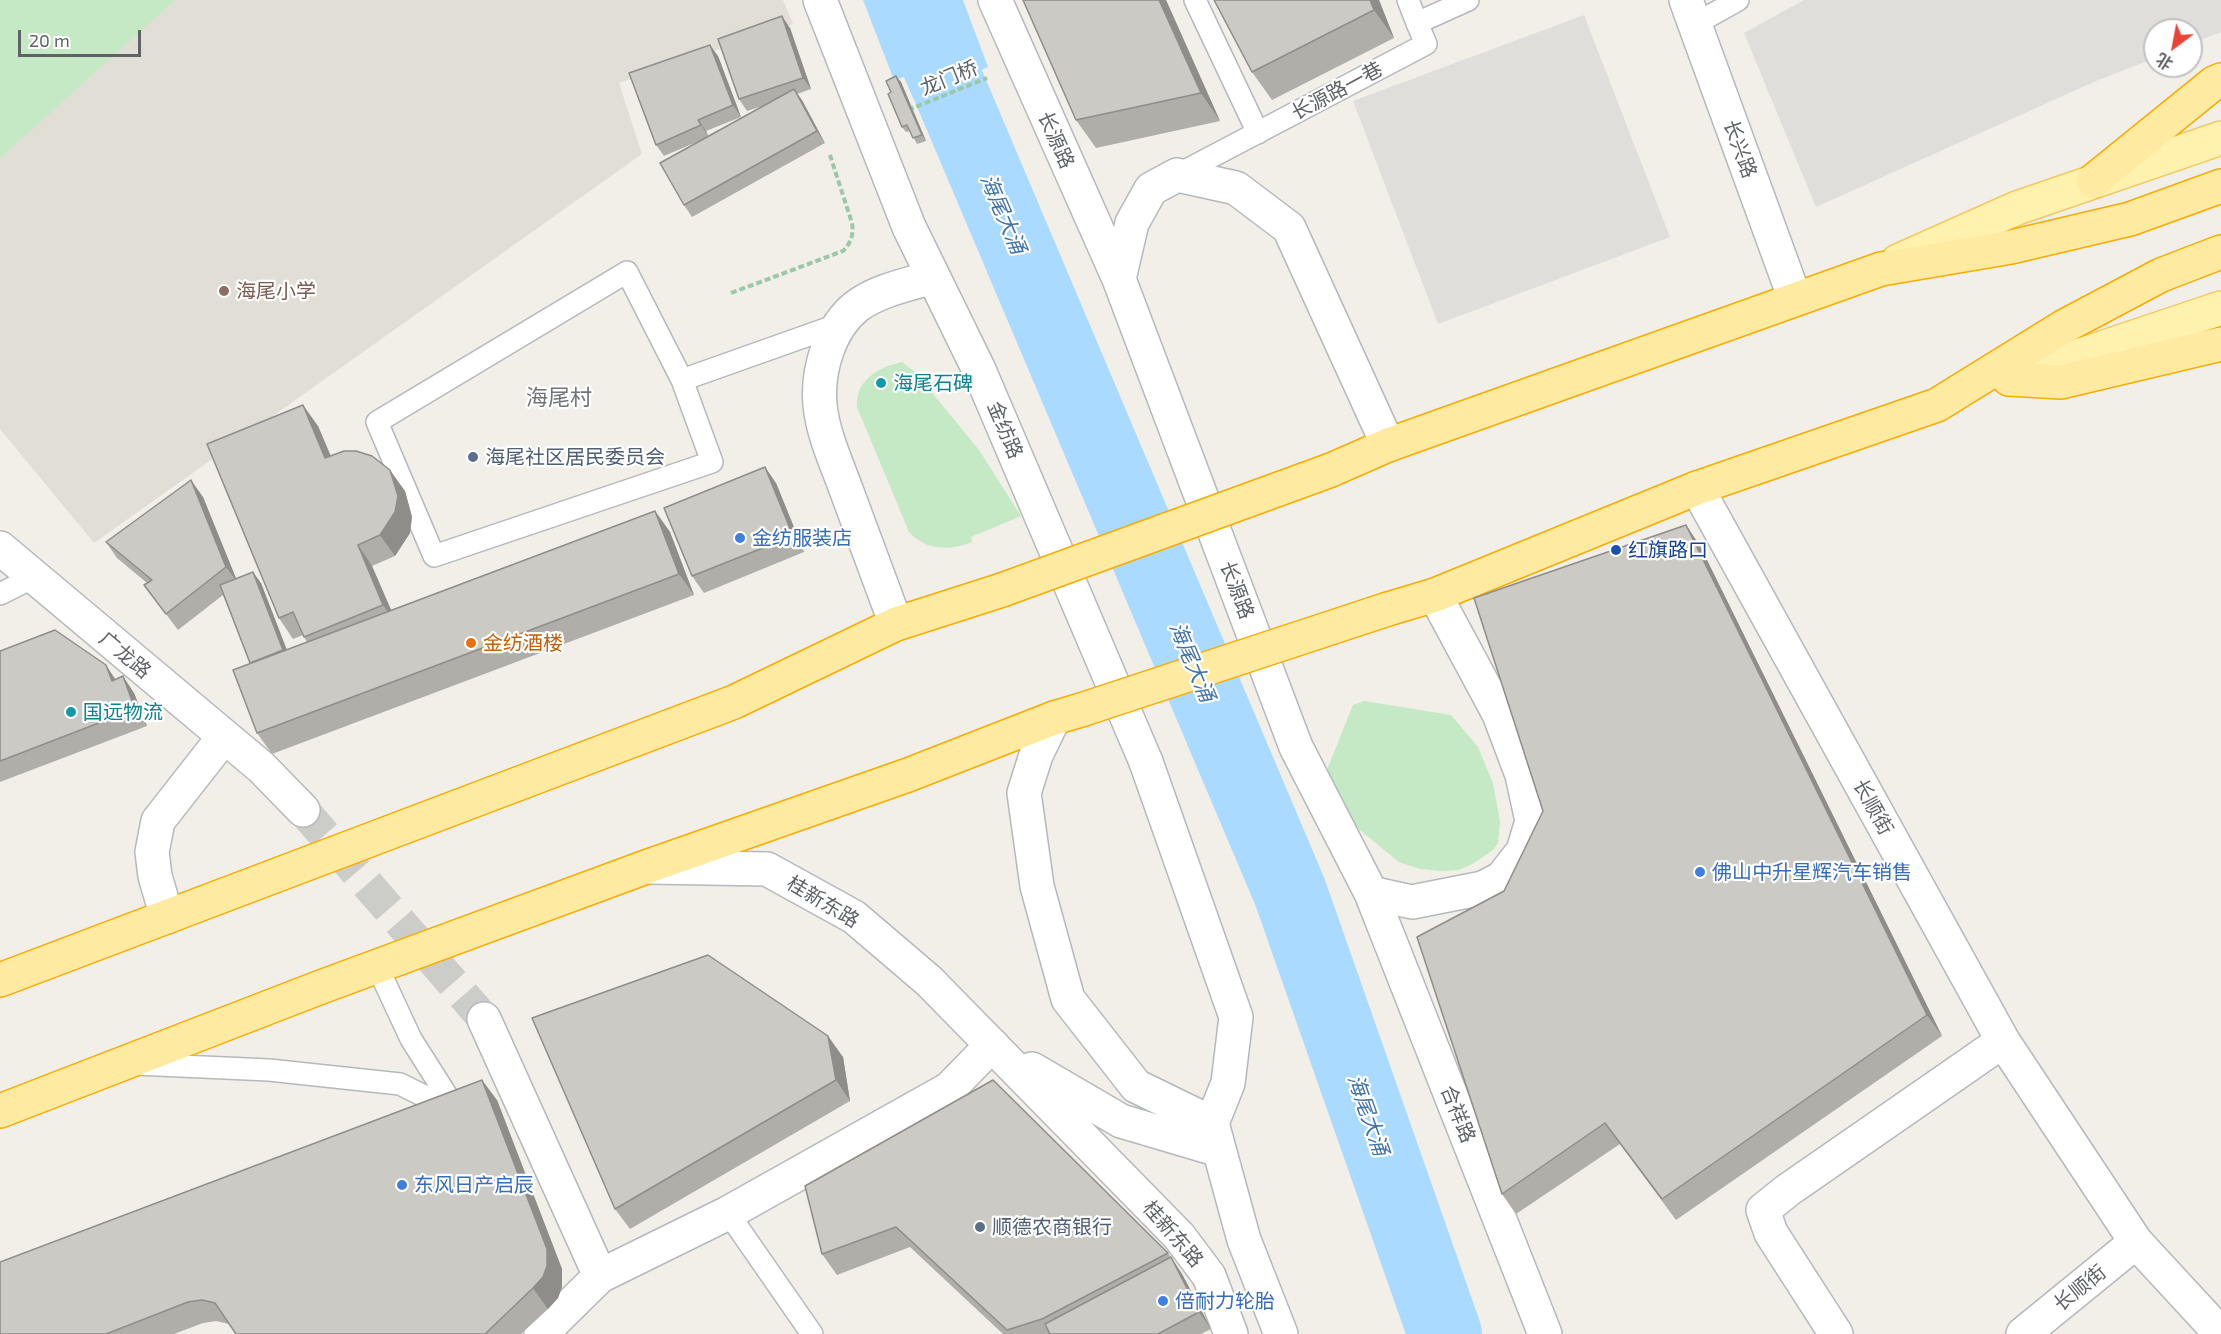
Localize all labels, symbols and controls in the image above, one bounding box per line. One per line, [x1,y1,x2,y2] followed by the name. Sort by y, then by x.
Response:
[21,18,144,56] scale bar
[2143,18,2203,78] north arrow
[29,29,70,51] text: 20 m
[2152,50,2176,74] text: 北
[917,56,981,100] street label: 龙门桥
[1287,57,1387,125] street label: 长源路一巷
[1033,108,1079,172] street label: 长源路
[1718,117,1762,181] street label: 长兴路
[975,170,1031,258] water label: 海尾大涌
[236,279,316,303] place label: 海尾小学
[217,284,231,298] marker: 海尾小学
[893,371,973,395] place label: 海尾石碑
[874,376,888,390] marker: 海尾石碑
[526,385,592,411] district label: 海尾村
[982,398,1028,462] street label: 金纺路
[485,445,665,469] place label: 海尾社区居民委员会
[466,450,480,464] marker: 海尾社区居民委员会
[752,526,852,550] place label: 金纺服装店
[733,531,747,545] marker: 金纺服装店
[1628,538,1708,562] place label: 红旗路口
[1609,543,1623,557] marker: 红旗路口
[1215,558,1259,622] street label: 长源路
[1164,618,1220,706] water label: 海尾大涌
[94,627,156,683] street label: 广龙路
[483,631,563,655] place label: 金纺酒楼
[464,636,478,650] marker: 金纺酒楼
[83,700,163,724] place label: 国远物流
[64,705,78,719] marker: 国远物流
[1848,775,1898,839] street label: 长顺街
[1712,860,1912,884] place label: 佛山中升星辉汽车销售
[1693,865,1707,879] marker: 佛山中升星辉汽车销售
[783,871,863,933] street label: 桂新东路
[1342,1071,1394,1159] water label: 海尾大涌
[1436,1082,1480,1146] street label: 合祥路
[414,1173,534,1197] place label: 东风日产启辰
[395,1178,409,1192] marker: 东风日产启辰
[1138,1196,1208,1272] street label: 桂新东路
[992,1215,1112,1239] place label: 顺德农商银行
[973,1220,987,1234] marker: 顺德农商银行
[2049,1260,2111,1316] street label: 长顺街
[1175,1289,1275,1313] place label: 倍耐力轮胎
[1156,1294,1170,1308] marker: 倍耐力轮胎

